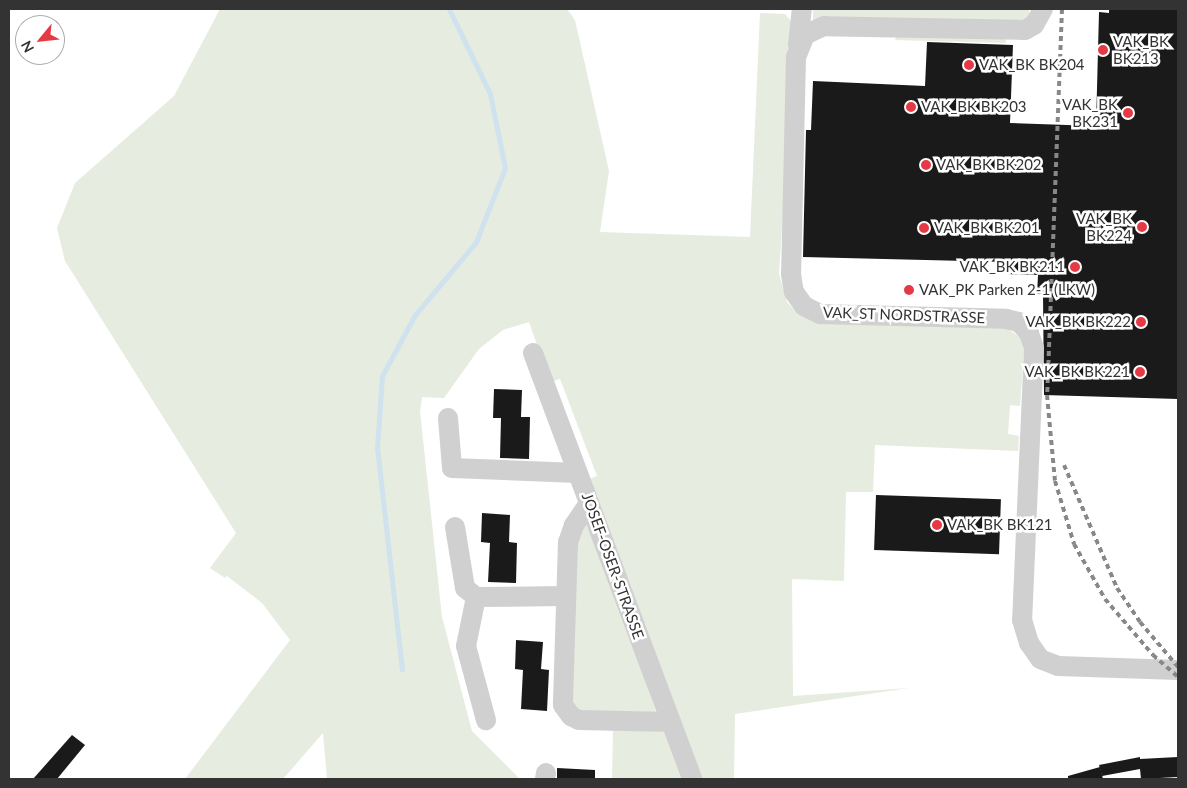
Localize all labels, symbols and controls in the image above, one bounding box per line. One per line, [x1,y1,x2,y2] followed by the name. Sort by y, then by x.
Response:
[15,15,65,65] north arrow
[1113,32,1169,67] place label: VAK_BK BK213
[17,38,37,56] text: N
[1097,44,1109,56] marker: VAK_BK BK213
[979,56,1085,74] place label: VAK_BK BK204
[963,59,975,71] marker: VAK_BK BK204
[1062,95,1118,130] place label: VAK_BK BK231
[921,98,1027,116] place label: VAK_BK BK203
[905,101,917,113] marker: VAK_BK BK203
[1122,107,1134,119] marker: VAK_BK BK231
[936,156,1042,174] place label: VAK_BK BK202
[920,159,932,171] marker: VAK_BK BK202
[1076,209,1132,244] place label: VAK_BK BK224
[934,219,1040,237] place label: VAK_BK BK201
[1136,221,1148,233] marker: VAK_BK BK224
[918,222,930,234] marker: VAK_BK BK201
[959,258,1065,276] place label: VAK_BK BK211
[1069,261,1081,273] marker: VAK_BK BK211
[919,281,1095,299] place label: VAK_PK Parken 2-1 (LKW)
[903,284,915,296] marker: VAK_PK Parken 2-1 (LKW)
[822,303,986,327] street label: VAK_ST NORDSTRASSE
[1025,313,1131,331] place label: VAK_BK BK222
[1135,316,1147,328] marker: VAK_BK BK222
[1024,363,1130,381] place label: VAK_BK BK221
[1134,366,1146,378] marker: VAK_BK BK221
[578,490,648,642] street label: JOSEF-OSER-STRASSE
[947,516,1053,534] place label: VAK_BK BK121
[931,519,943,531] marker: VAK_BK BK121

